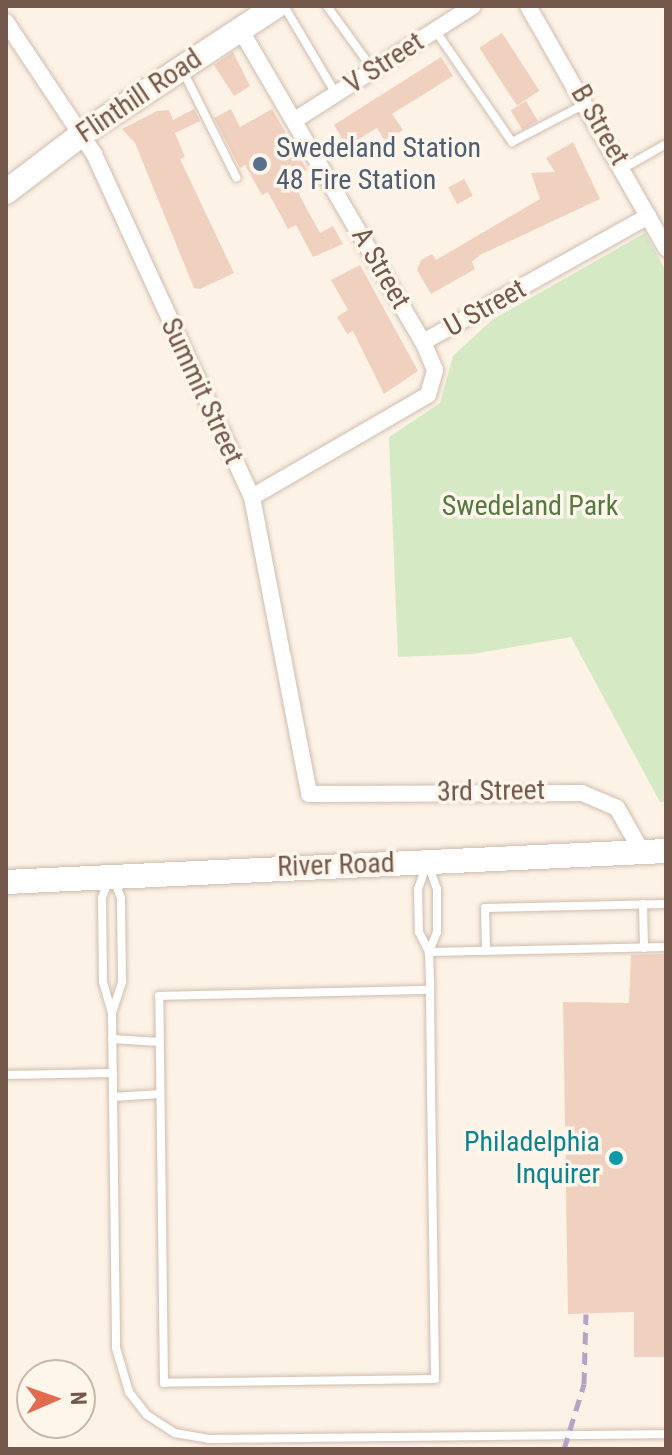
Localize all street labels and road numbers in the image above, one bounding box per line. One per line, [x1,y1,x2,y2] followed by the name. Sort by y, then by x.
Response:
[338,25,430,101] street label: V Street
[70,42,208,150] street label: Flinthill Road
[564,79,636,171] street label: B Street
[344,221,418,315] street label: A Street
[438,272,532,344] street label: U Street
[154,313,250,469] street label: Summit Street
[437,773,545,809] street label: 3rd Street
[277,846,395,884] street label: River Road

